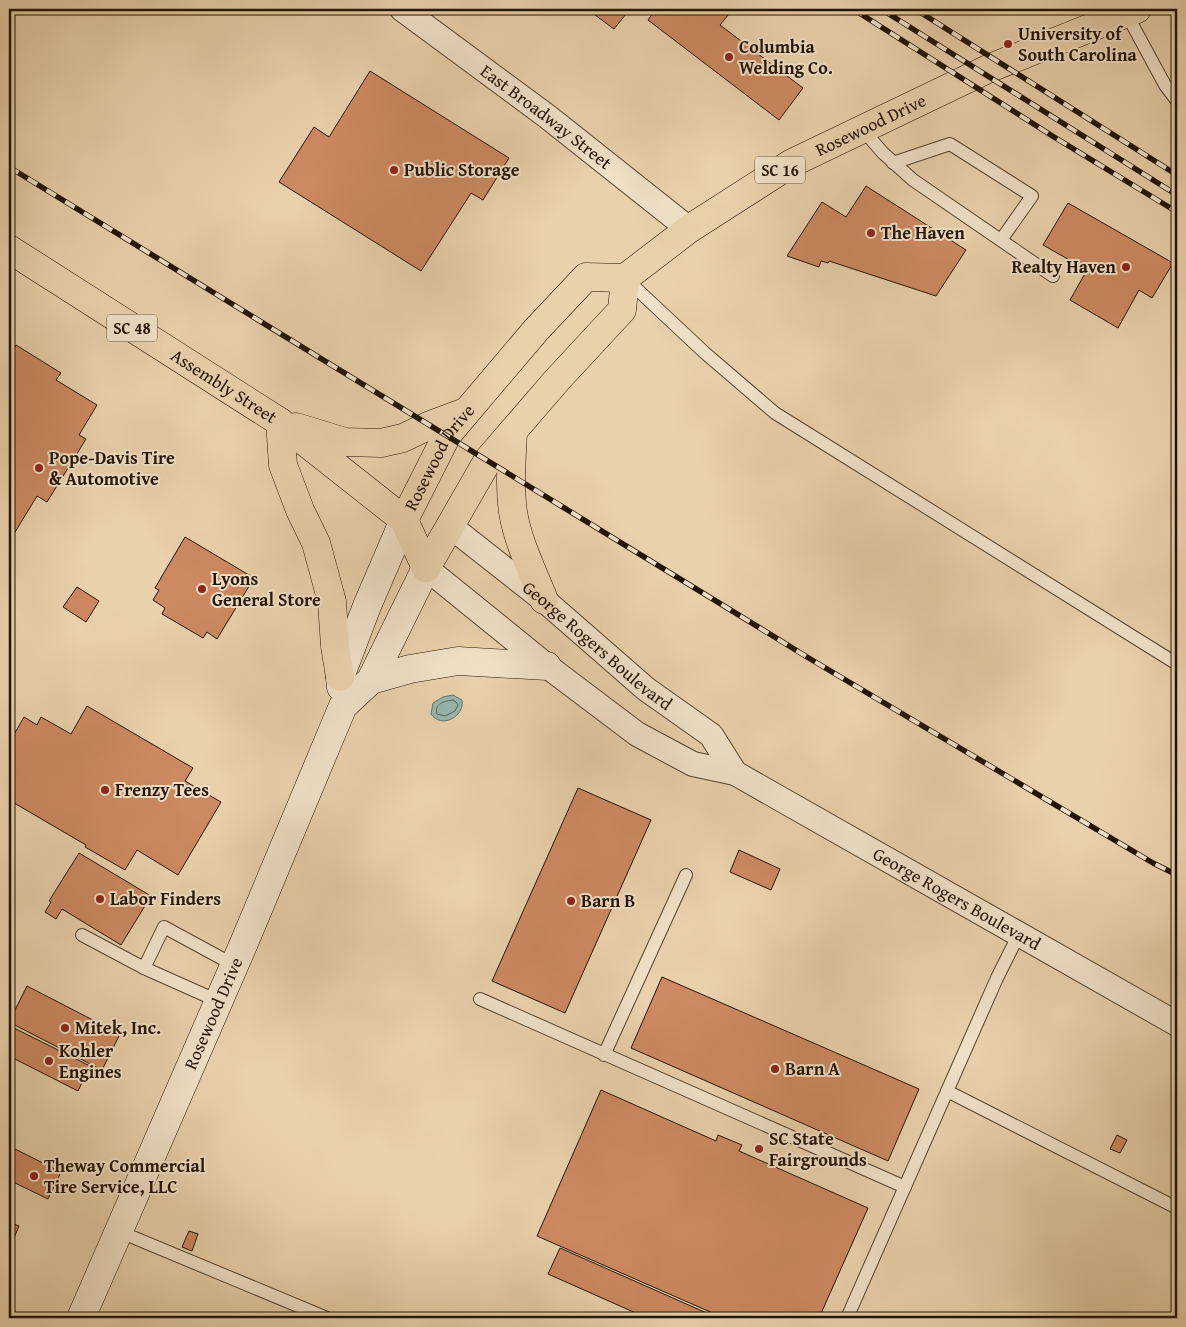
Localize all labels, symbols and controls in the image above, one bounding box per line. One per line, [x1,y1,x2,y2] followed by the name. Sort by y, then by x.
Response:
[1018,20,1138,68] place label: University of South Carolina
[739,33,833,81] place label: Columbia Welding Co.
[1002,38,1014,50] marker: University of South Carolina
[723,51,735,63] marker: Columbia Welding Co.
[475,57,618,176] street label: East Broadway Street
[811,87,930,163] street label: Rosewood Drive
[404,156,520,183] place label: Public Storage
[755,156,805,184] road number: SC 16
[388,164,400,176] marker: Public Storage
[881,219,965,246] place label: The Haven
[865,227,877,239] marker: The Haven
[1011,253,1116,280] place label: Realty Haven
[1120,261,1132,273] marker: Realty Haven
[107,314,157,342] road number: SC 48
[166,342,283,430] street label: Assembly Street
[397,398,481,515] street label: Rosewood Drive
[49,444,175,492] place label: Pope-Davis Tire & Automotive
[33,462,45,474] marker: Pope-Davis Tire & Automotive
[212,565,321,613] place label: Lyons General Store
[517,574,679,717] street label: George Rogers Boulevard
[196,583,208,595] marker: Lyons General Store
[115,776,209,803] place label: Frenzy Tees
[99,784,111,796] marker: Frenzy Tees
[868,840,1046,957] street label: George Rogers Boulevard
[110,885,221,912] place label: Labor Finders
[581,887,635,914] place label: Barn B
[94,893,106,905] marker: Labor Finders
[565,895,577,907] marker: Barn B
[177,953,249,1074] street label: Rosewood Drive
[75,1014,161,1041] place label: Mitek, Inc.
[59,1022,71,1034] marker: Mitek, Inc.
[59,1037,122,1085] place label: Kohler Engines
[43,1055,55,1067] marker: Kohler Engines
[785,1055,840,1082] place label: Barn A
[769,1063,781,1075] marker: Barn A
[769,1125,867,1173] place label: SC State Fairgrounds
[753,1143,765,1155] marker: SC State Fairgrounds
[44,1152,206,1200] place label: Theway Commercial Tire Service, LLC
[28,1170,40,1182] marker: Theway Commercial Tire Service, LLC

